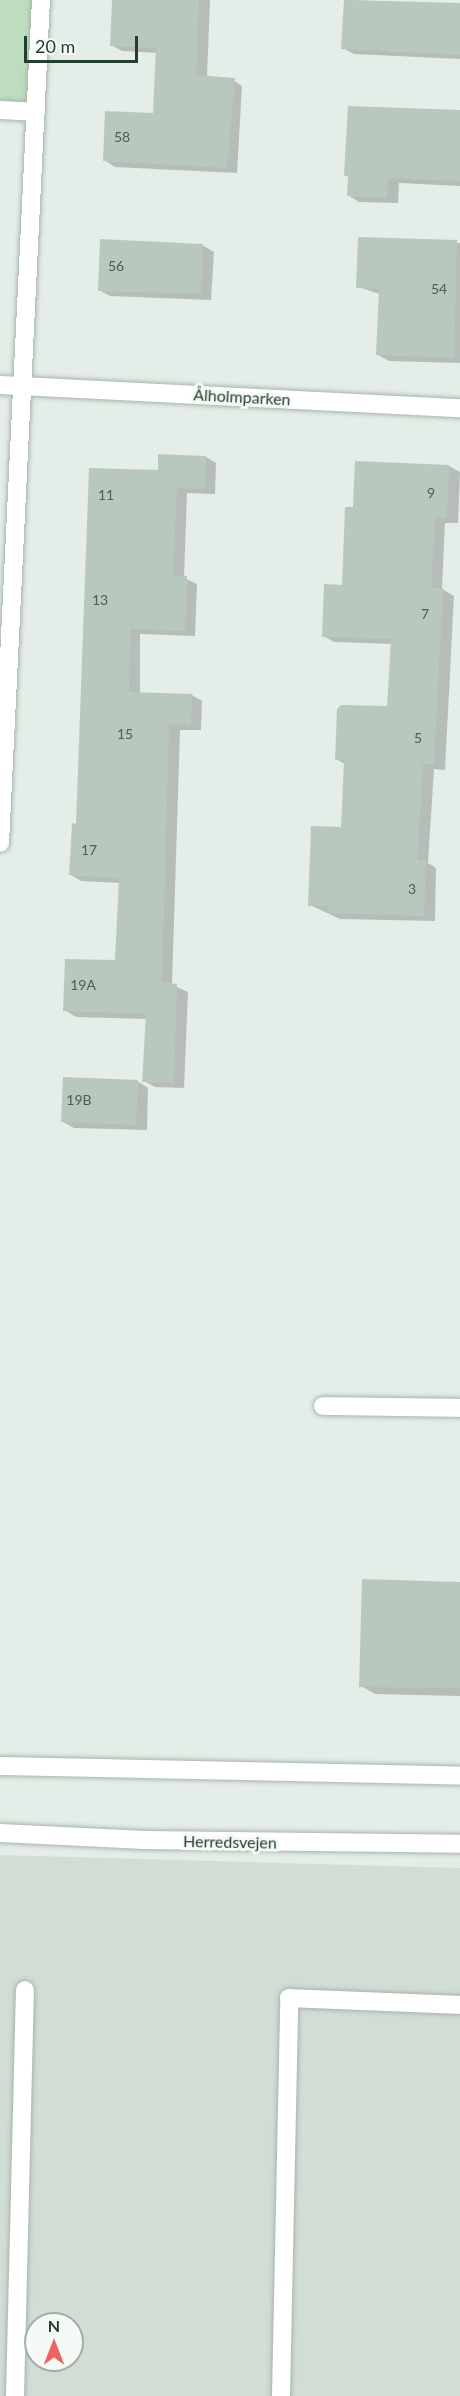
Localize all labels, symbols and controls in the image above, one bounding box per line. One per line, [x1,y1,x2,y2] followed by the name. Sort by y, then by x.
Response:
[27,24,141,62] scale bar
[35,35,75,57] text: 20 m
[114,129,130,145] house number: 58
[108,258,124,274] house number: 56
[431,281,447,297] house number: 54
[193,385,291,409] street label: Ålholmparken
[427,485,435,501] house number: 9
[98,487,114,503] house number: 11
[92,592,108,608] house number: 13
[421,606,429,622] house number: 7
[117,726,133,742] house number: 15
[414,730,422,746] house number: 5
[81,842,97,858] house number: 17
[408,881,416,897] house number: 3
[70,977,96,993] house number: 19A
[66,1092,92,1108] house number: 19B
[183,1832,277,1852] street label: Herredsvejen
[24,2312,84,2372] north arrow
[48,2316,60,2335] text: N

